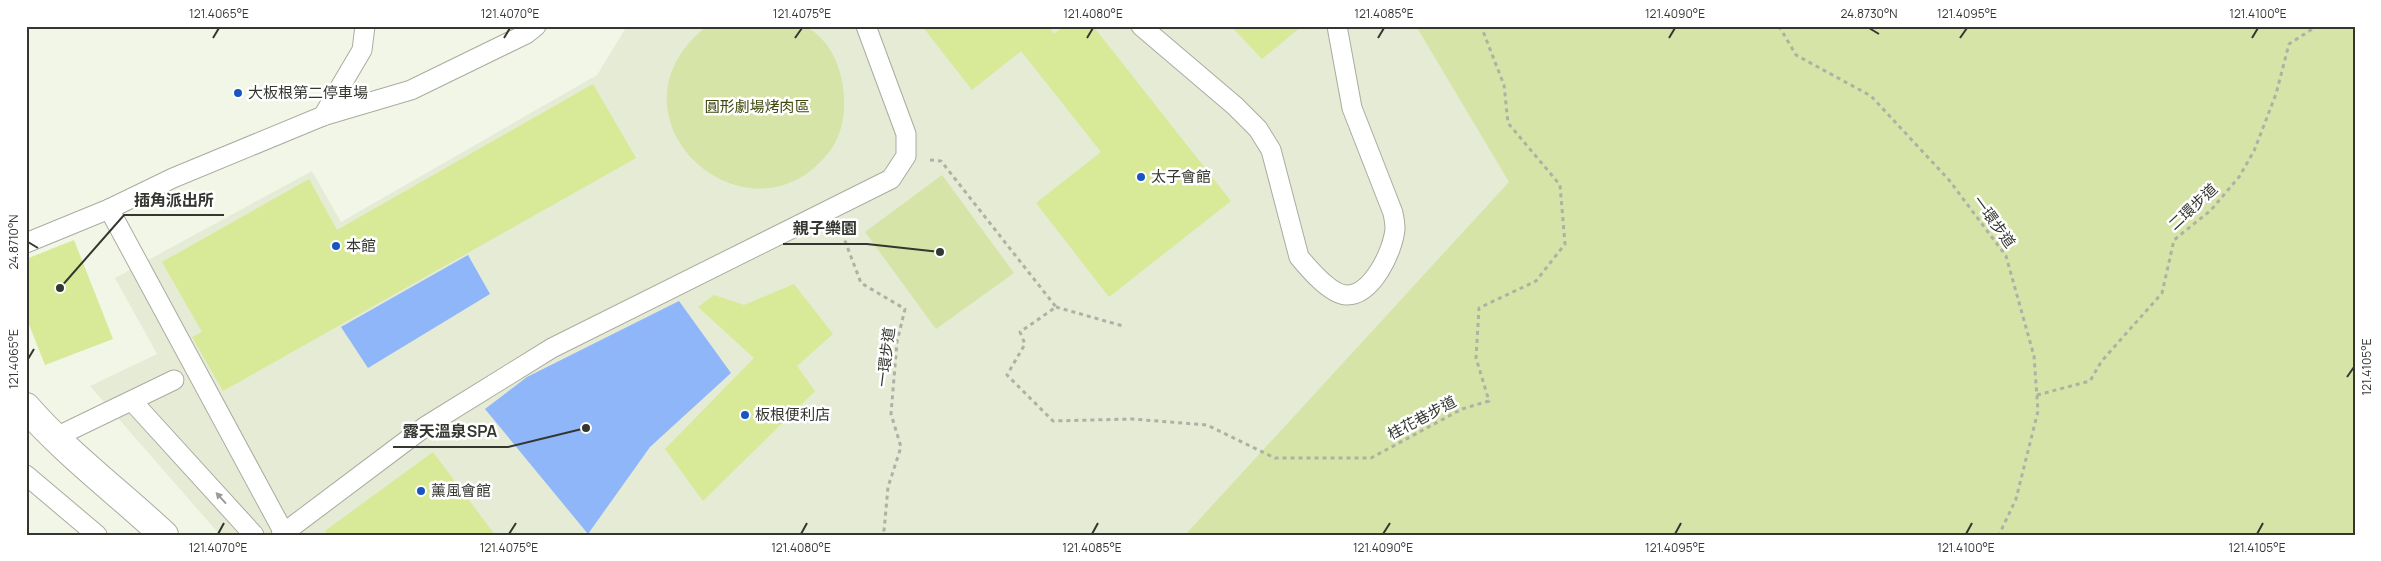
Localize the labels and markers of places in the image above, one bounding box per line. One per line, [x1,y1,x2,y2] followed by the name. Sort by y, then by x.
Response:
[248,82,368,103] place label: 大板根第二停車場
[232,87,244,99] marker: 大板根第二停車場
[1151,166,1211,187] place label: 太子會館
[1135,171,1147,183] marker: 太子會館
[124,184,224,215] callout: 插角派出所
[783,213,867,244] callout: 親子樂園
[346,235,376,256] place label: 本館
[330,240,342,252] marker: 本館
[755,404,830,425] place label: 板根便利店
[739,409,751,421] marker: 板根便利店
[393,416,508,447] callout: 露天溫泉SPA
[431,480,491,501] place label: 薰風會館
[415,485,427,497] marker: 薰風會館

